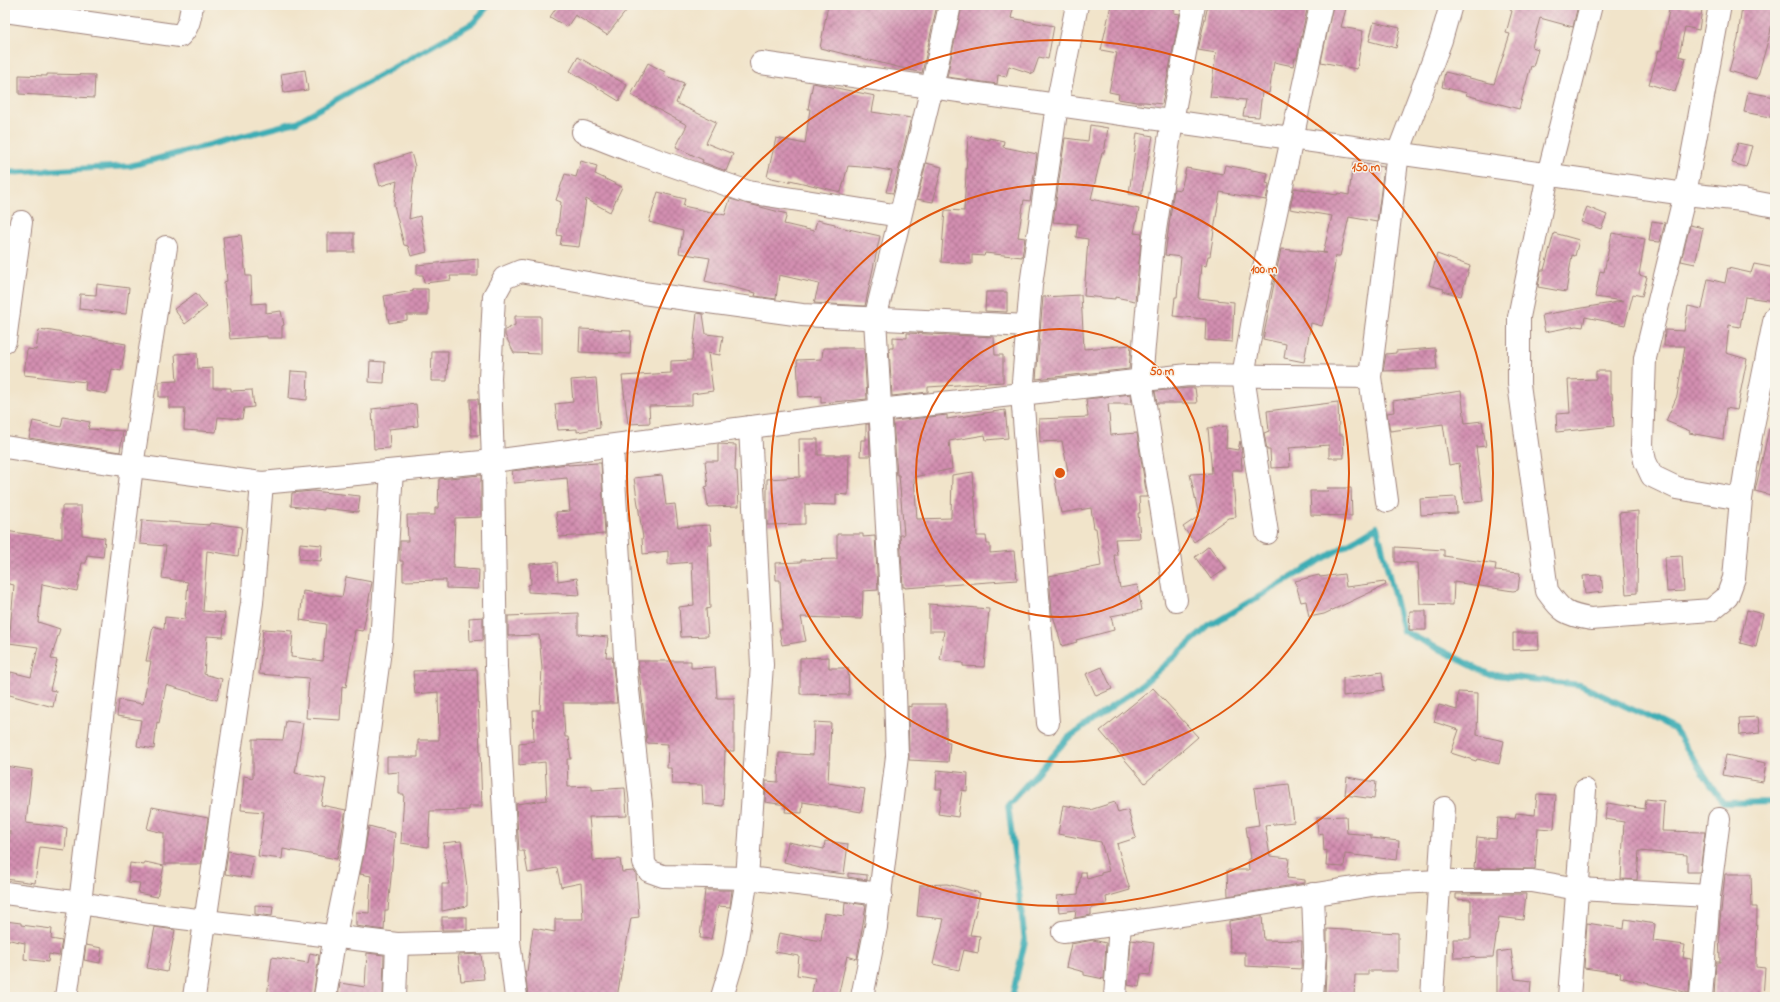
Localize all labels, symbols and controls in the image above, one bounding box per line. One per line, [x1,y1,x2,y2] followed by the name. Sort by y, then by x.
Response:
[1352,159,1381,177] text: 150 m
[1251,261,1278,279] text: 100 m
[1150,363,1175,381] text: 50 m
[1053,466,1067,480] centre of rings

